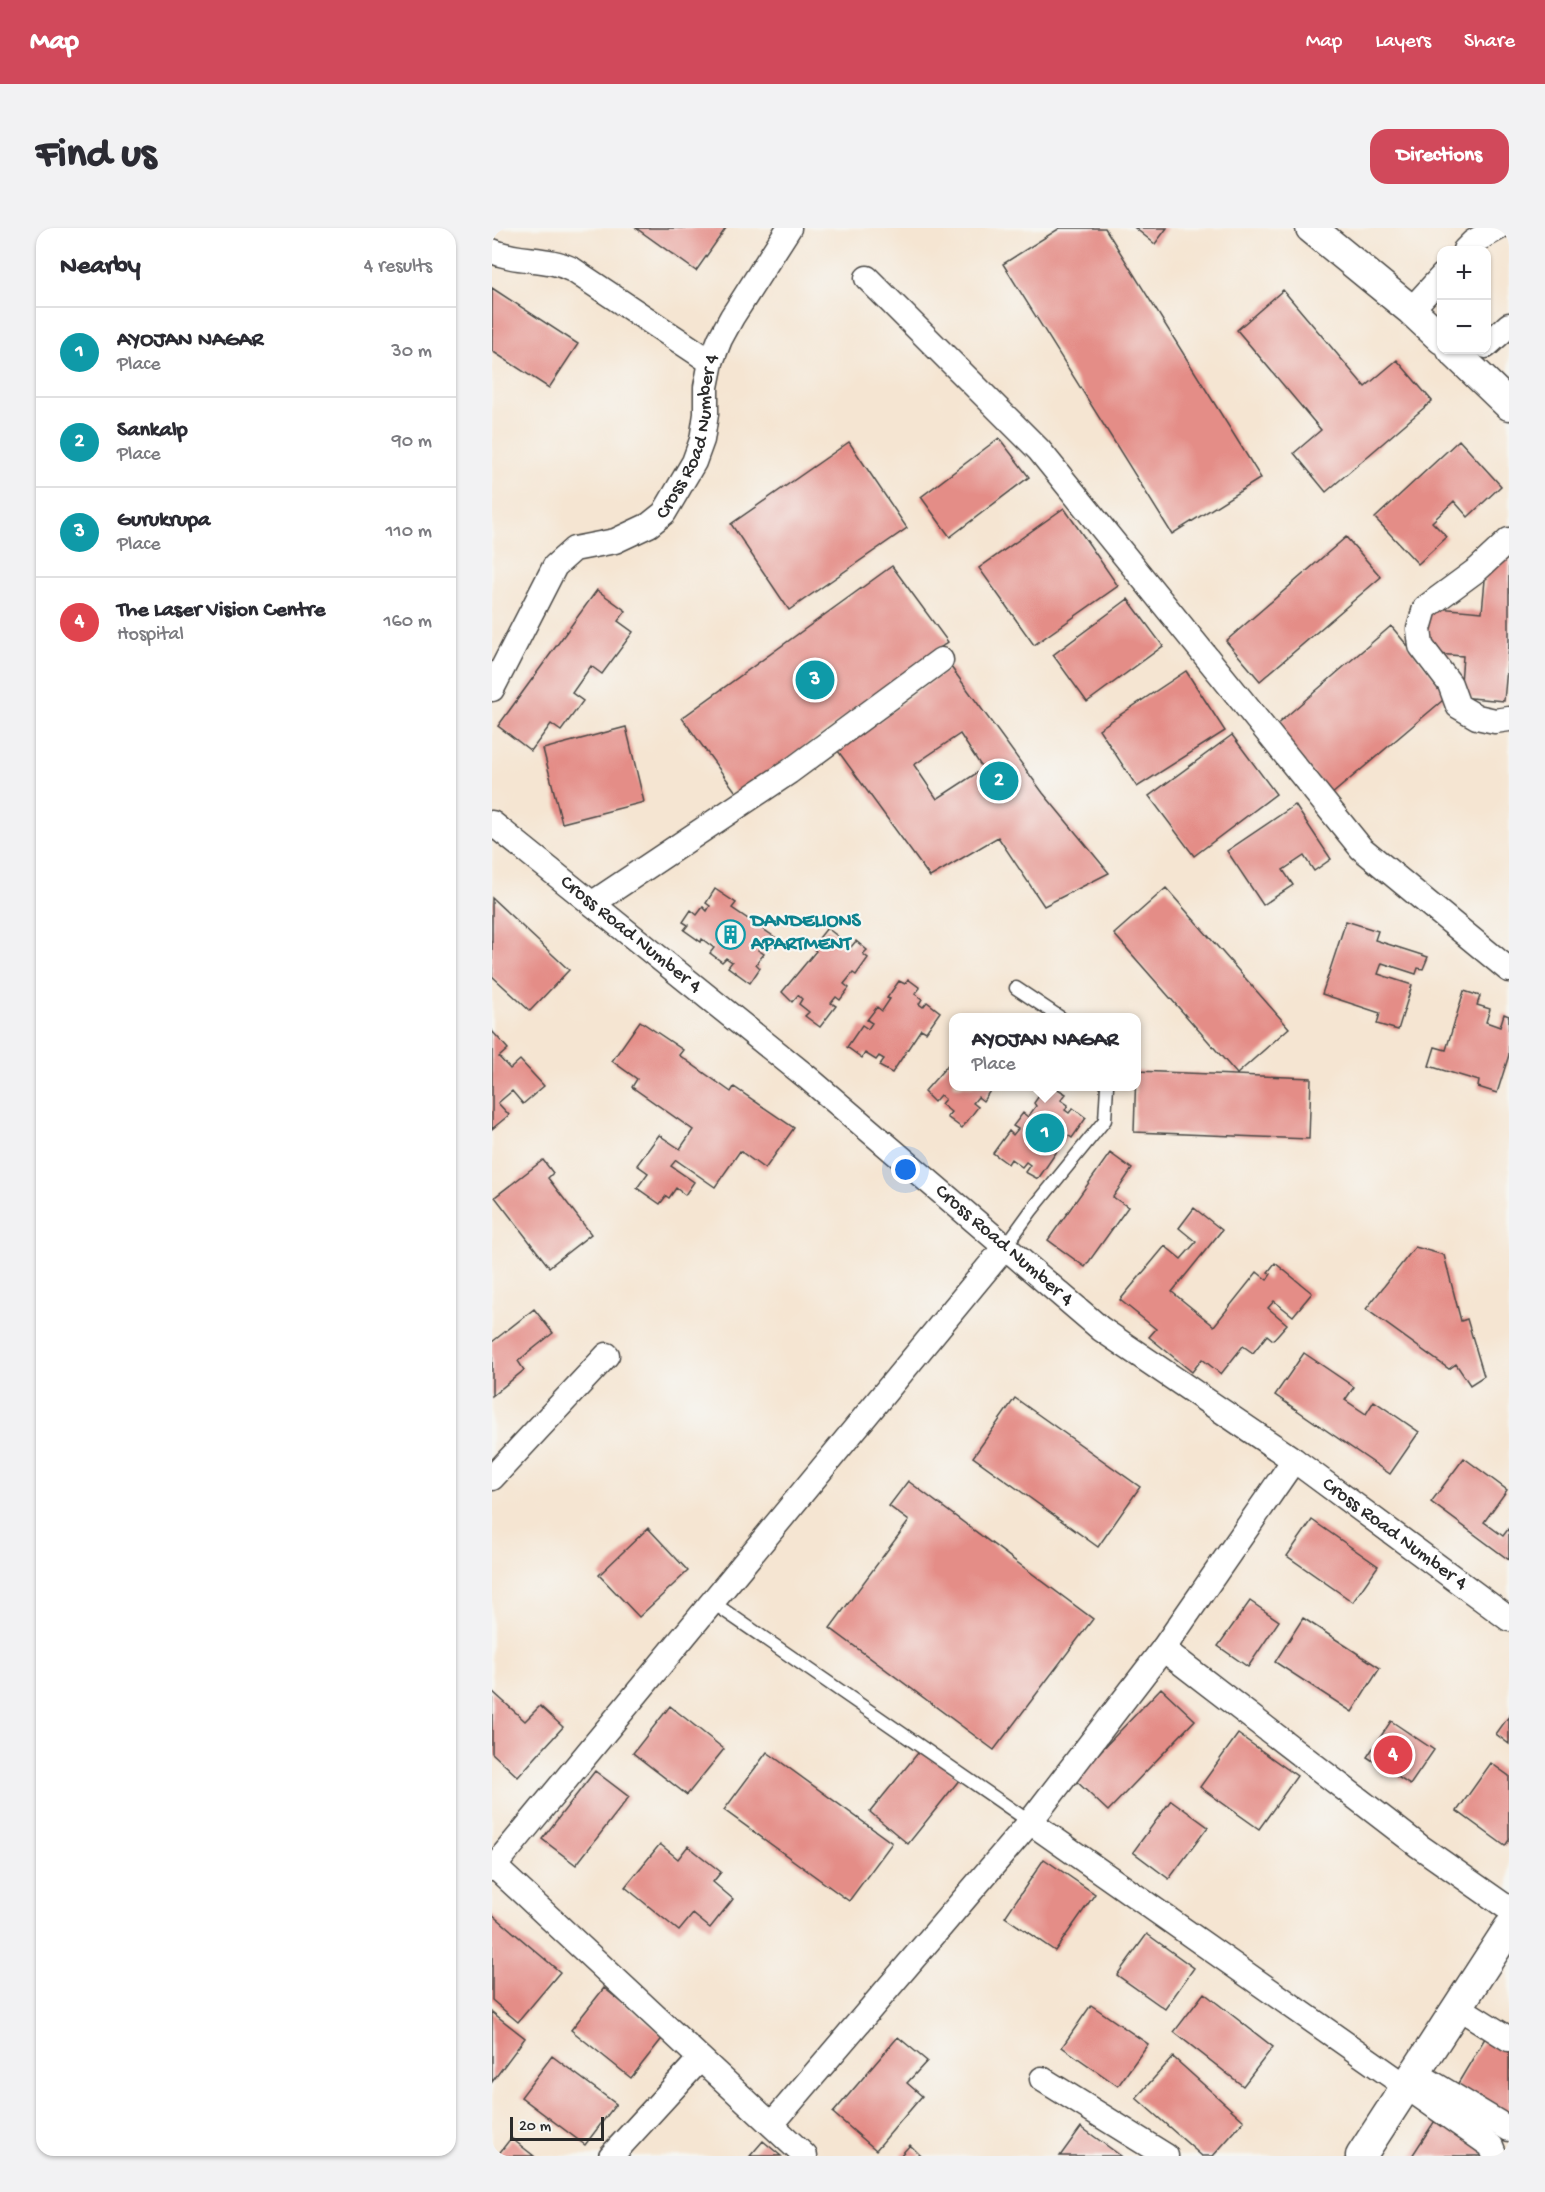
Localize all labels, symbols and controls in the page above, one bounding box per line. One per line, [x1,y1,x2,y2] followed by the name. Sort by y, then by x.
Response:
[30,26,79,59] text: Map
[1306,30,1342,55] text: Map
[1375,30,1431,55] text: Layers
[1464,30,1515,55] text: Share
[1370,129,1509,184] button: Directions
[36,132,156,181] text: Find us
[1437,246,1491,354] map controls
[1437,246,1491,300] button: +
[60,252,141,283] text: Nearby
[364,256,432,279] text: 4 results
[1437,300,1491,354] button: −
[117,328,263,354] text: AYOJAN NAGAR
[75,341,84,364] text: 1
[391,341,432,364] text: 30 m
[652,350,725,526] street label: Cross Road Number 4
[117,354,161,377] text: Place
[117,418,188,444] text: Sankalp
[75,431,84,454] text: 2
[392,431,432,454] text: 90 m
[117,444,161,467] text: Place
[117,508,210,534] text: Gurukrupa
[74,521,85,544] text: 3
[386,521,432,544] text: 110 m
[117,534,161,557] text: Place
[117,598,325,624] text: The Laser Vision Centre
[75,611,84,634] text: 4
[383,611,432,634] text: 160 m
[117,624,184,647] text: Hospital
[796,658,834,702] pin: 3
[980,758,1018,804] pin: 2
[555,871,706,999] street label: Cross Road Number 4
[749,911,862,957] place label: DANDELIONS APARTMENT
[714,918,746,950] building icon: DANDELIONS APARTMENT
[949,1013,1141,1091] popup
[972,1028,1118,1054] text: AYOJAN NAGAR
[972,1054,1015,1077] text: Place
[1026,1110,1064,1156] pin: 1
[891,1155,920,1184] your location
[930,1180,1078,1312] street label: Cross Road Number 4
[1317,1473,1472,1596] street label: Cross Road Number 4
[1374,1732,1412,1778] pin: 4
[510,2114,604,2142] scale bar
[519,2118,551,2137] text: 20 m

